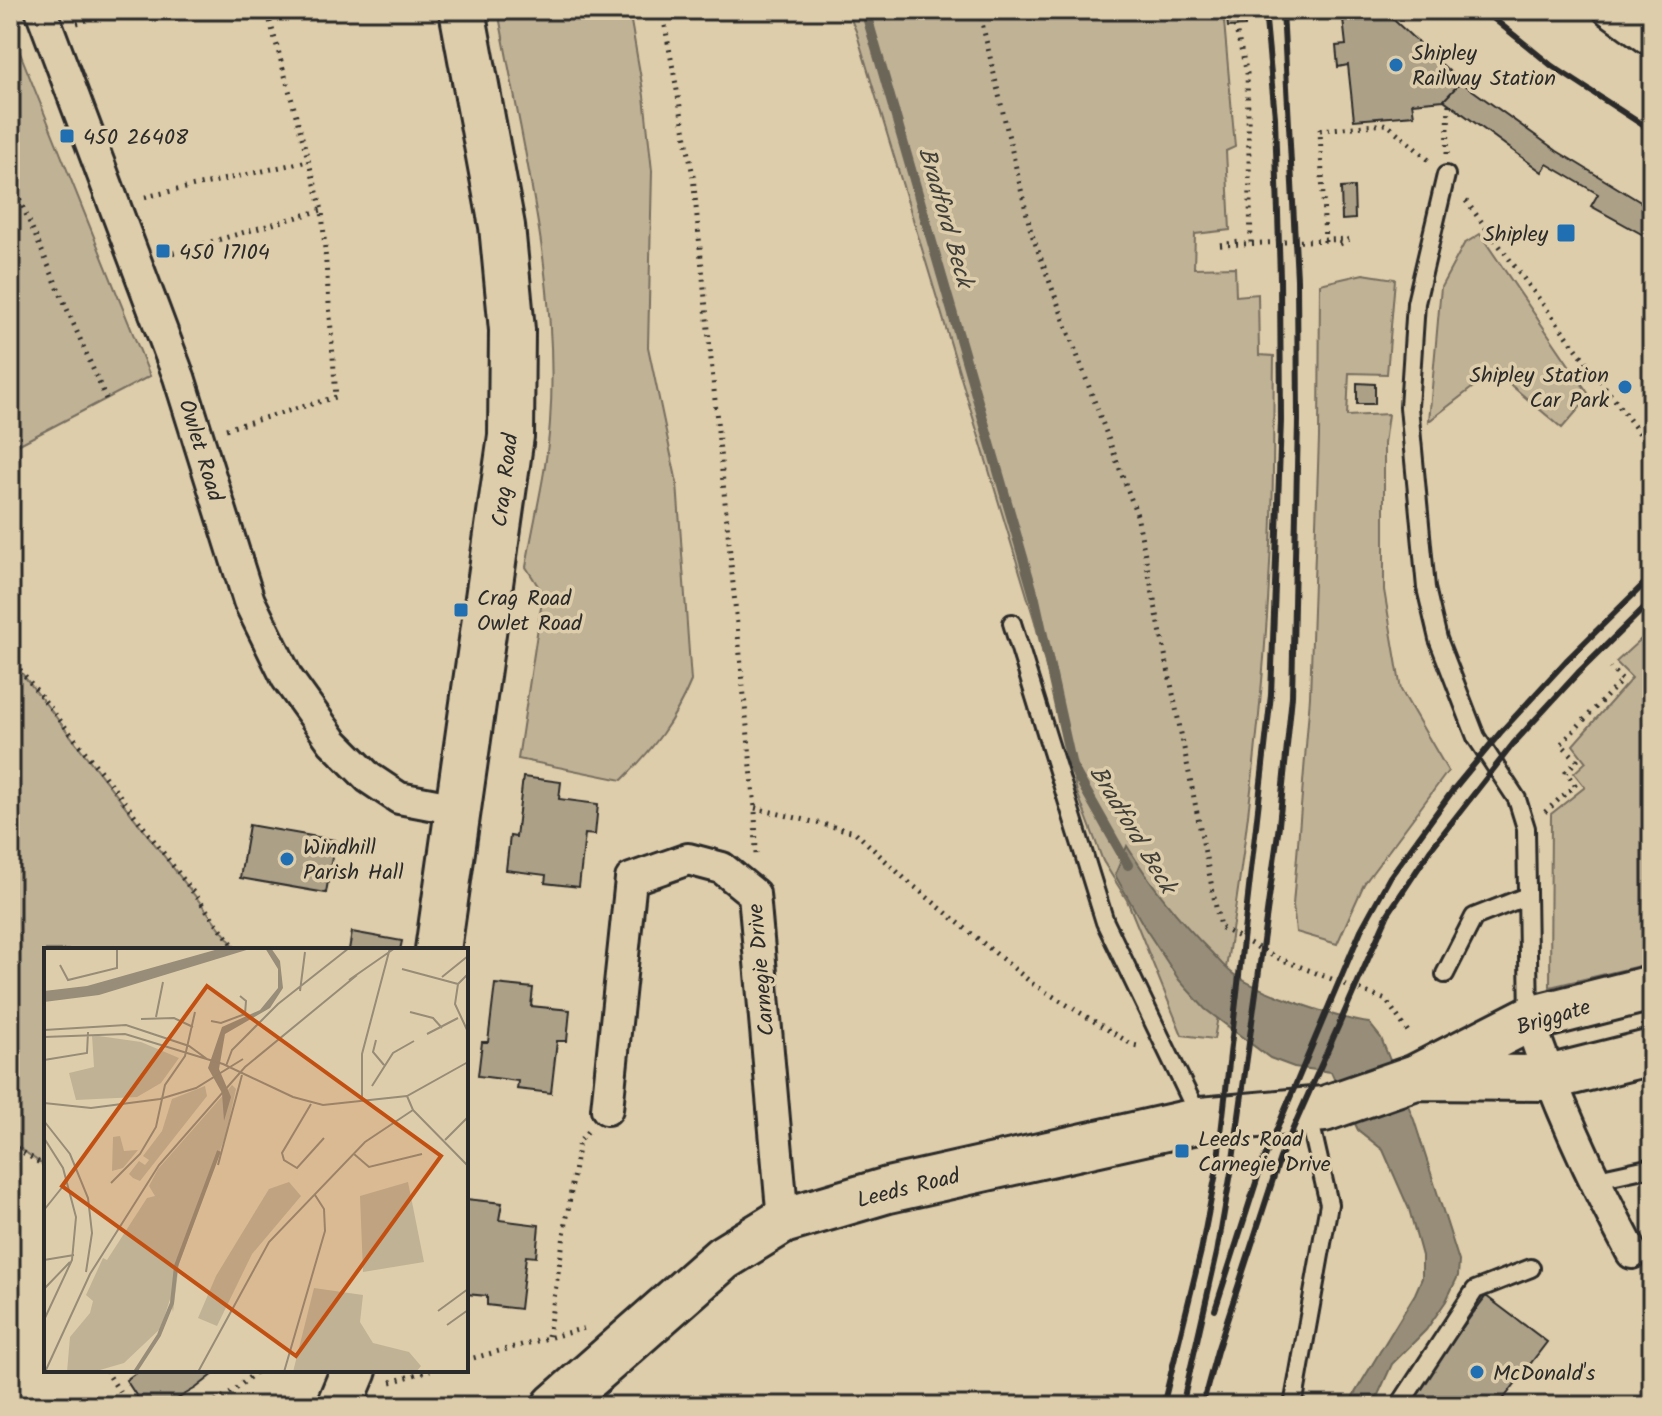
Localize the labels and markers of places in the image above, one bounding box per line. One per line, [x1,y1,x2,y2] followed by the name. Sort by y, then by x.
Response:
[1412,37,1556,97] place label: Shipley Railway Station
[1387,56,1405,74] marker: Shipley Railway Station
[83,121,189,156] place label: 450 26408
[58,127,76,145] marker: 450 26408
[1483,218,1549,253] place label: Shipley
[1555,222,1577,244] marker: Shipley
[179,236,270,271] place label: 450 17104
[154,242,172,260] marker: 450 17104
[1469,359,1610,419] place label: Shipley Station Car Park
[1616,378,1634,396] marker: Shipley Station Car Park
[477,582,583,642] place label: Crag Road Owlet Road
[452,601,470,619] marker: Crag Road Owlet Road
[303,831,404,891] place label: Windhill Parish Hall
[278,850,296,868] marker: Windhill Parish Hall
[1198,1123,1331,1183] place label: Leeds Road Carnegie Drive
[1173,1142,1191,1160] marker: Leeds Road Carnegie Drive
[1493,1357,1596,1392] place label: McDonald's
[1468,1363,1486,1381] marker: McDonald's

